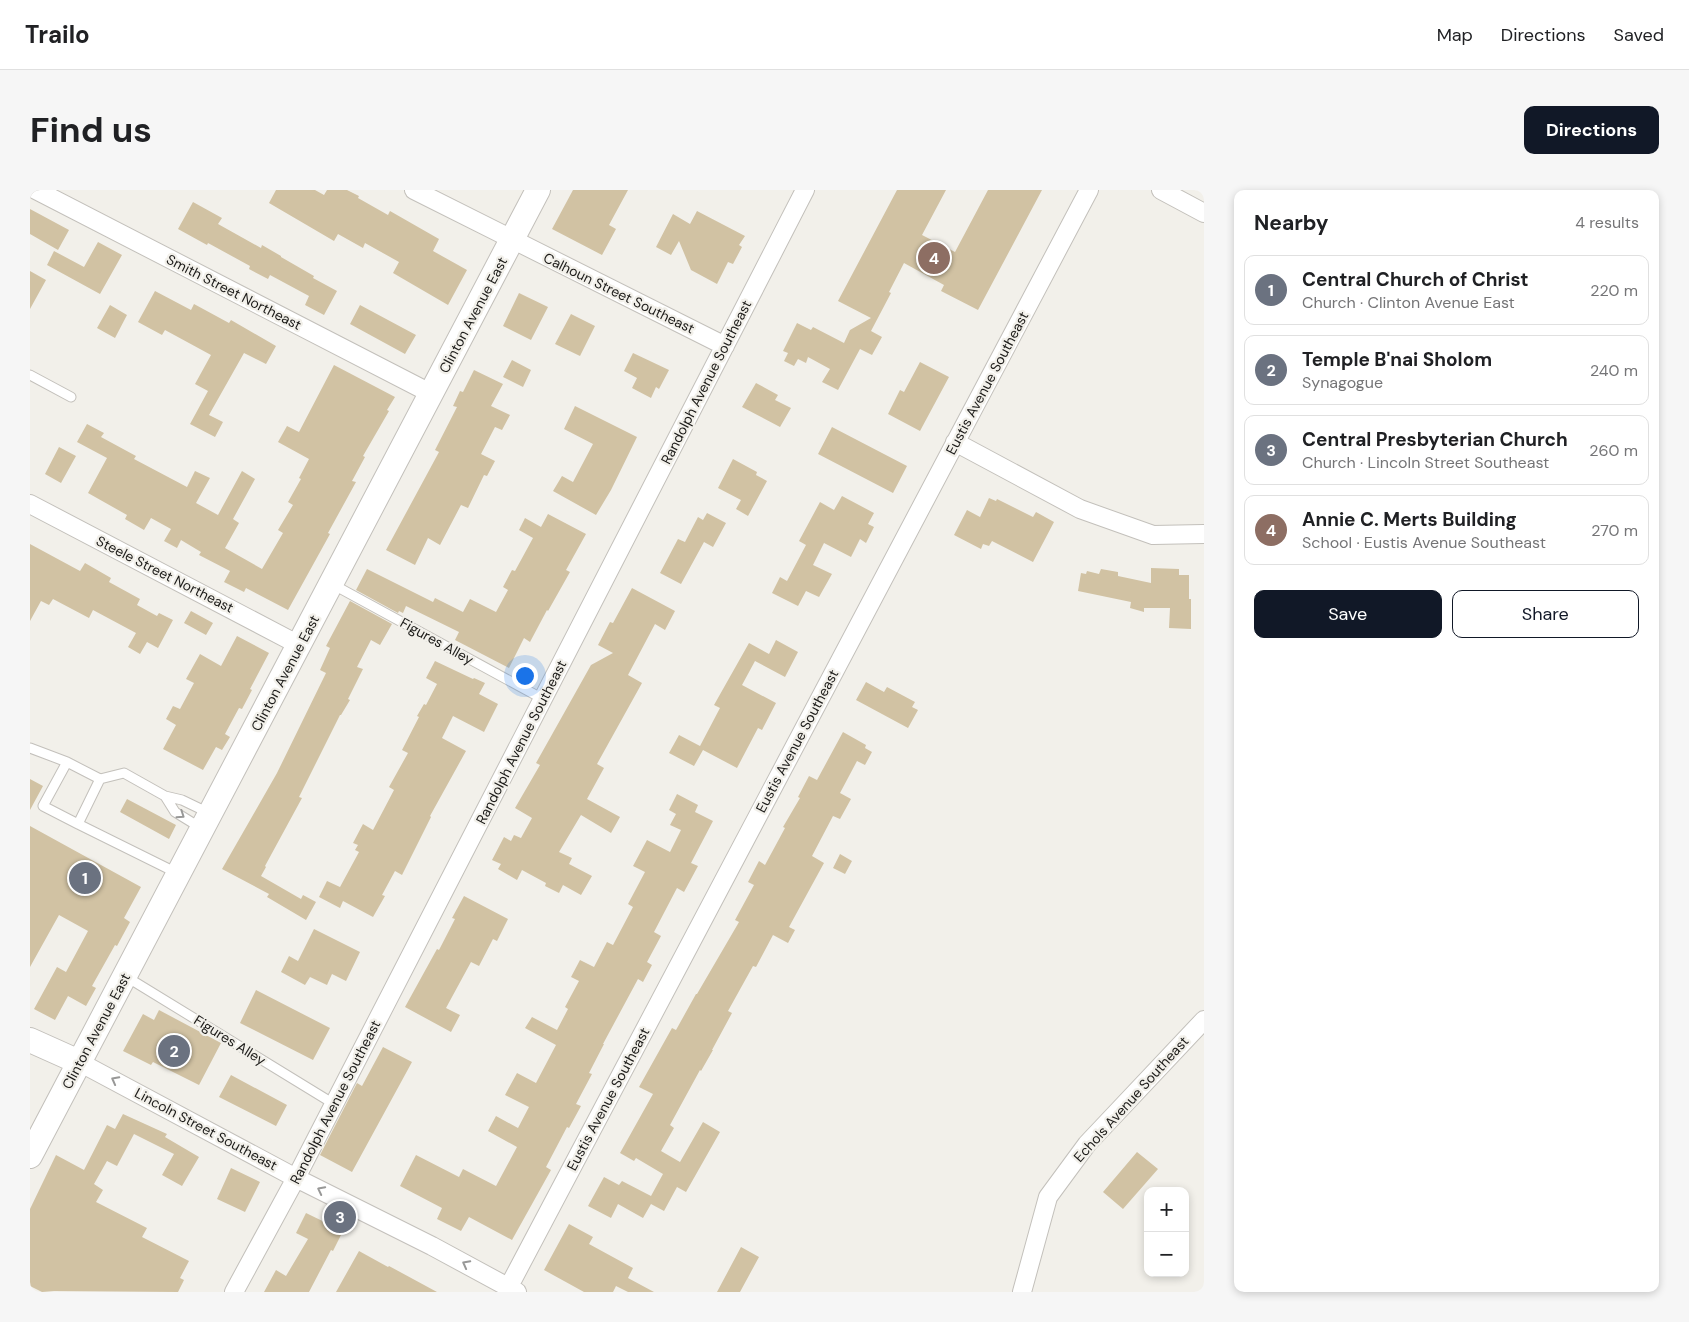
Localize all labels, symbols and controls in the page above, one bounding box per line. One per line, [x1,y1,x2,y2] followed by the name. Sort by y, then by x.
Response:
[25,19,90,50] text: Trailo
[1437,23,1473,47] text: Map
[1501,23,1586,47] text: Directions
[1614,23,1664,47] text: Saved
[1524,106,1659,154] button: Directions
[30,107,152,153] text: Find us
[1254,209,1328,237] text: Nearby
[1575,212,1639,233] text: 4 results
[918,239,950,277] pin: 4
[540,249,698,337] street label: Calhoun Street Southeast
[163,250,305,334] street label: Smith Street Northeast
[435,254,511,376] street label: Clinton Avenue East
[1302,267,1529,292] text: Central Church of Christ
[1268,280,1274,301] text: 1
[1590,280,1638,301] text: 220 m
[1302,292,1515,313] text: Church · Clinton Avenue East
[657,297,755,467] street label: Randolph Avenue Southeast
[942,308,1032,458] street label: Eustis Avenue Southeast
[1302,347,1492,372] text: Temple B'nai Sholom
[1266,360,1276,381] text: 2
[1590,360,1638,381] text: 240 m
[1302,372,1383,393] text: Synagogue
[1302,427,1568,452] text: Central Presbyterian Church
[1266,440,1276,461] text: 3
[1589,440,1638,461] text: 260 m
[1302,452,1549,473] text: Church · Lincoln Street Southeast
[1302,507,1517,532] text: Annie C. Merts Building
[1266,520,1276,541] text: 4
[1591,520,1638,541] text: 270 m
[93,531,237,617] street label: Steele Street Northeast
[1302,532,1546,553] text: School · Eustis Avenue Southeast
[1254,590,1442,638] button: Save
[1452,590,1639,638] button: Share
[247,612,323,734] street label: Clinton Avenue East
[397,613,477,669] street label: Figures Alley
[472,657,570,827] street label: Randolph Avenue Southeast
[512,663,538,689] your location
[752,666,842,816] street label: Eustis Avenue Southeast
[175,809,185,818] one-way arrow
[69,859,101,897] pin: 1
[58,970,134,1092] street label: Clinton Avenue East
[191,1011,269,1069] street label: Figures Alley
[286,1017,384,1187] street label: Randolph Avenue Southeast
[563,1024,653,1174] street label: Eustis Avenue Southeast
[158,1032,190,1070] pin: 2
[1070,1032,1192,1166] street label: Echols Avenue Southeast
[111,1076,120,1086] one-way arrow
[132,1084,280,1174] street label: Lincoln Street Southeast
[317,1186,326,1196] one-way arrow
[1144,1187,1189,1277] map controls
[1144,1187,1189,1232] button: +
[324,1198,356,1236] pin: 3
[1144,1232,1189,1277] button: −
[462,1260,471,1270] one-way arrow

